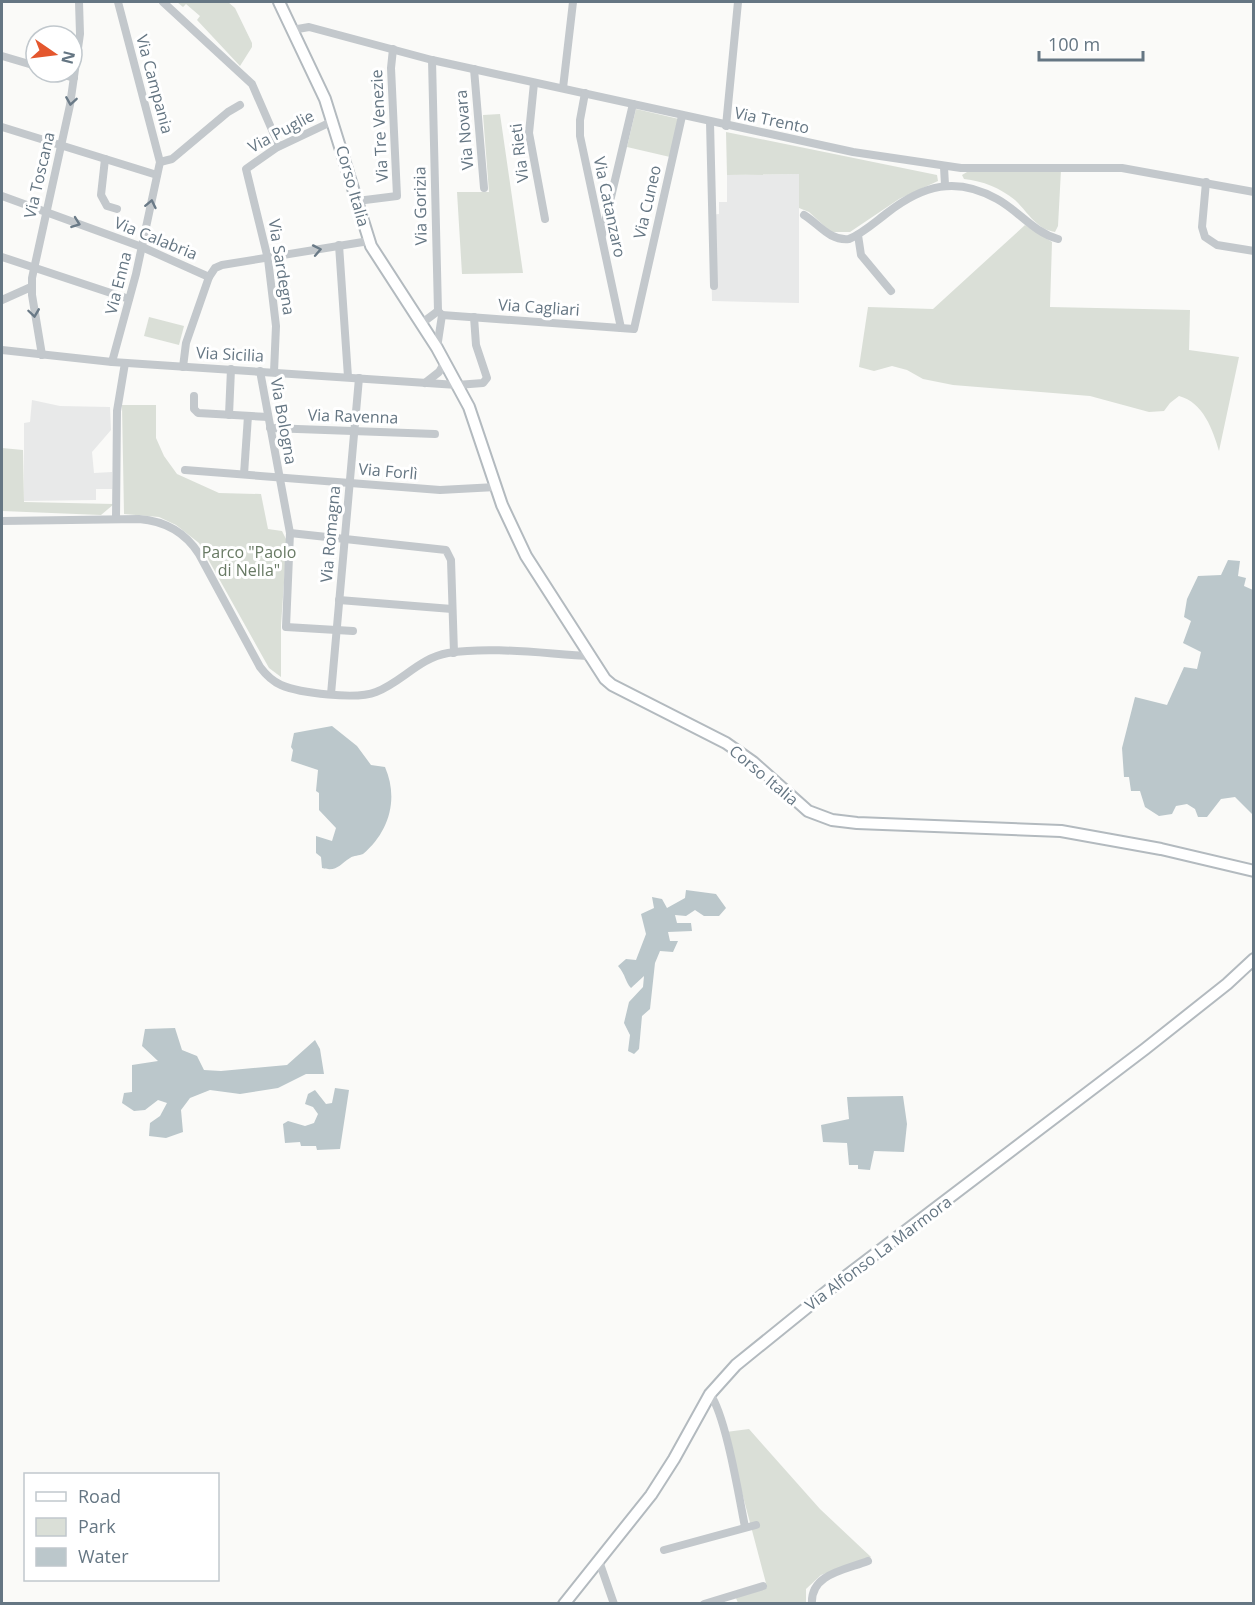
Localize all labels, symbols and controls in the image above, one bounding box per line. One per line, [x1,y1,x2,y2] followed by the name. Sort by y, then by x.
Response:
[24,24,84,84] north arrow
[1039,24,1142,62] scale bar
[131,32,179,136] street label: Via Campania
[1048,32,1100,56] text: 100 m
[56,49,81,67] text: N
[365,69,393,183] street label: Via Tre Venezie
[450,89,478,171] street label: Via Novara
[65,97,77,106] one-way arrow
[732,101,812,139] street label: Via Trento
[244,104,318,158] street label: Via Puglie
[504,122,534,184] street label: Via Rieti
[18,130,60,220] street label: Via Toscana
[331,143,375,229] street label: Corso Italia
[589,155,631,259] street label: Via Catanzaro
[628,163,666,241] street label: Via Cuneo
[408,166,432,246] street label: Via Gorizia
[144,199,157,209] one-way arrow
[111,211,201,265] street label: Via Calabria
[70,216,81,229] one-way arrow
[264,217,300,317] street label: Via Sardegna
[312,244,322,257] one-way arrow
[100,249,136,317] street label: Via Enna
[497,293,581,321] street label: Via Cagliari
[28,308,40,317] one-way arrow
[195,341,265,367] street label: Via Sicilia
[266,376,302,466] street label: Via Bologna
[307,403,399,429] street label: Via Ravenna
[358,457,418,485] street label: Via Forlì
[315,485,345,583] street label: Via Romagna
[202,541,296,581] park label: Parco "Paolo di Nella"
[725,740,803,810] street label: Corso Italia
[800,1191,956,1315] street label: Via Alfonso La Marmora
[24,1473,219,1581] legend
[78,1484,121,1508] text: Road
[78,1514,116,1538] text: Park
[78,1544,129,1568] text: Water

